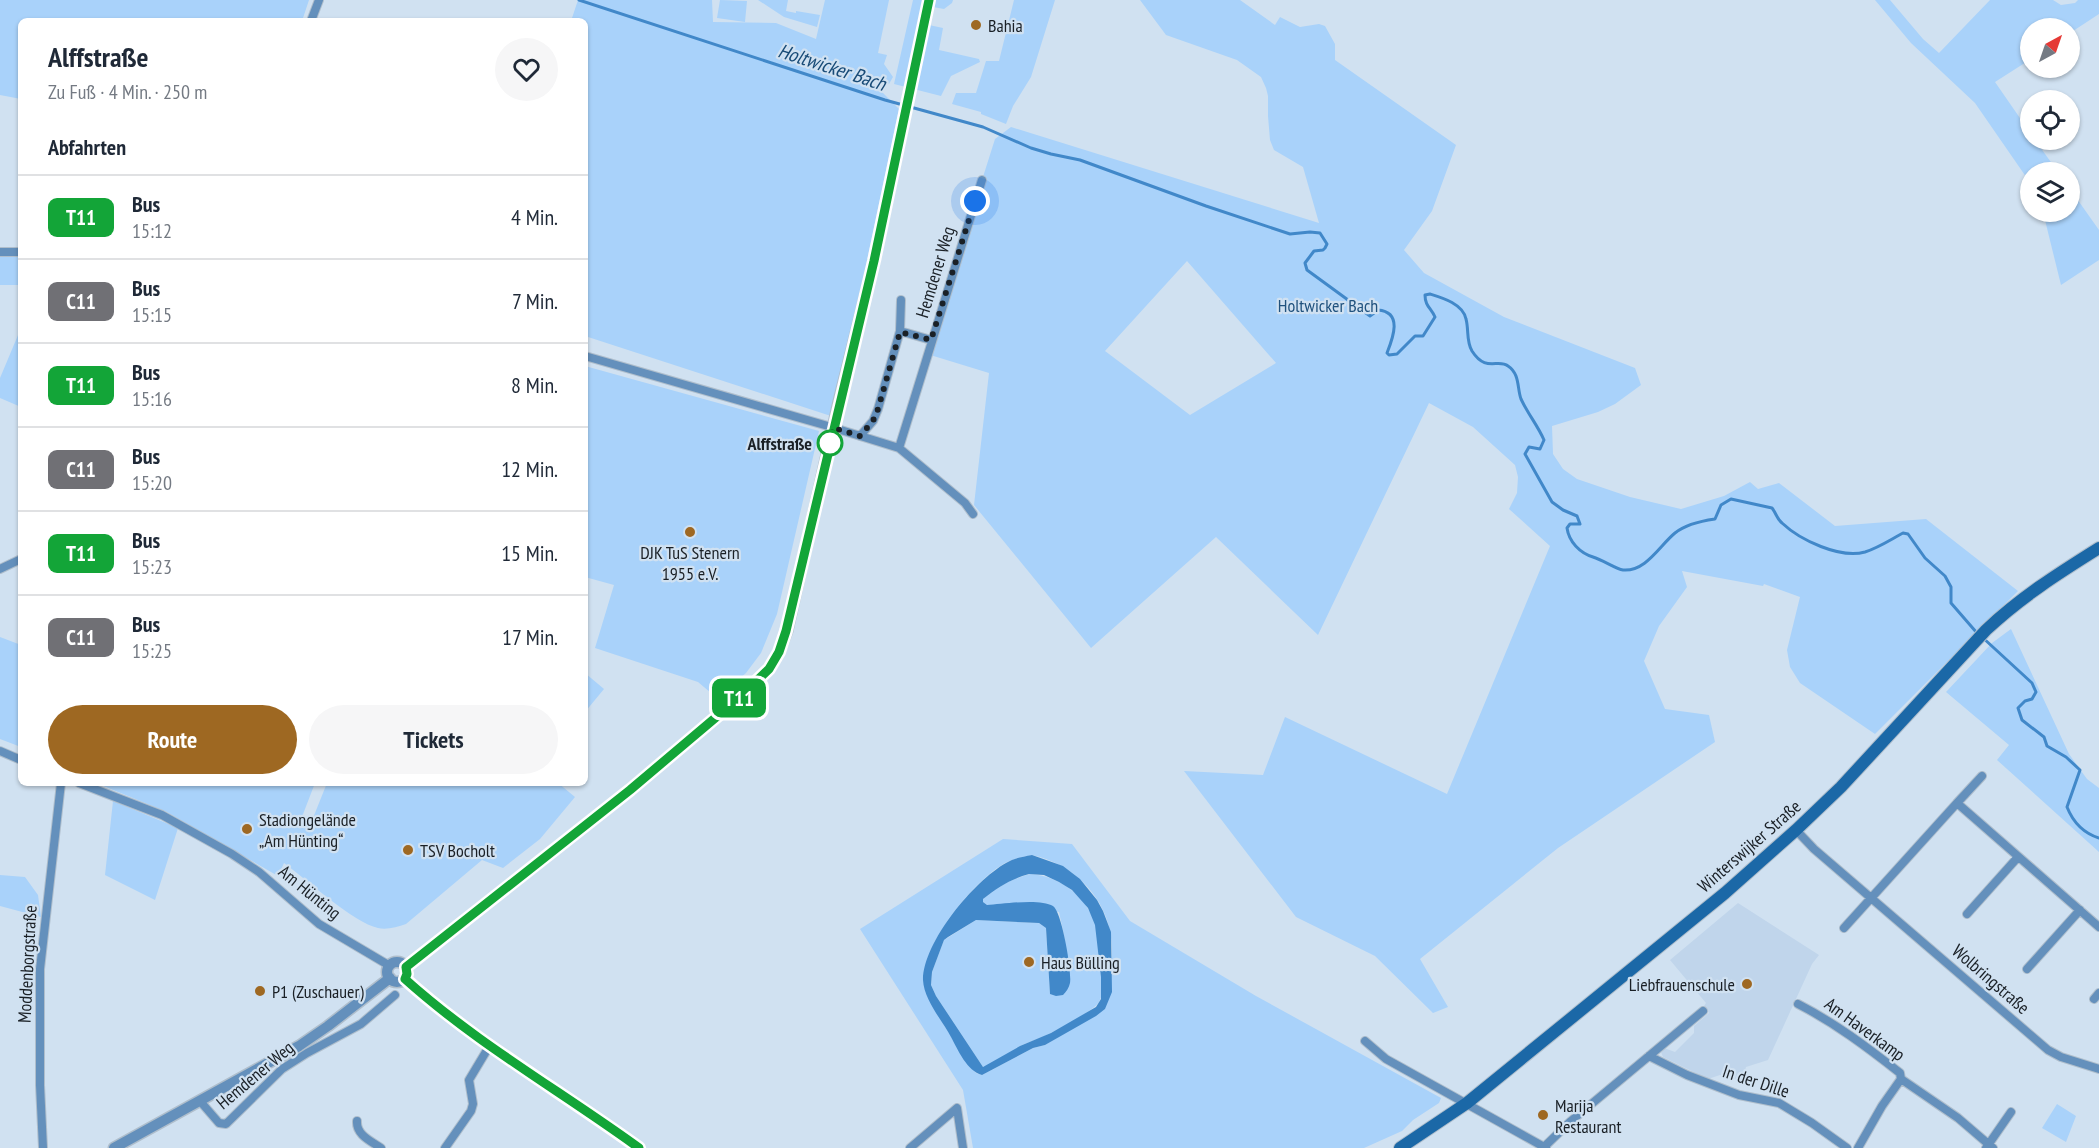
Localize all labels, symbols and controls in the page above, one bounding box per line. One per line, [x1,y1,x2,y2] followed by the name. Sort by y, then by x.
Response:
[988,14,1023,37] place label: Bahia
[969,18,983,32] marker: Bahia
[2020,18,2080,78] north arrow
[2020,18,2080,222] map controls
[775,37,890,97] water label: Holtwicker Bach
[48,38,148,75] text: Alffstraße
[495,38,558,101] button: heart
[48,79,207,105] text: Zu Fuß · 4 Min. · 250 m
[2020,90,2080,150] button: locate
[48,133,126,161] text: Abfahrten
[2020,162,2080,222] button: layers
[960,186,990,216] your location
[132,190,160,218] text: Bus
[511,203,558,231] text: 4 Min.
[66,204,96,231] text: T11
[132,218,172,244] text: 15:12
[910,224,960,320] street label: Hemdener Weg
[132,274,160,302] text: Bus
[512,287,558,315] text: 7 Min.
[66,288,96,315] text: C11
[1278,294,1378,317] park label: Holtwicker Bach
[132,302,172,328] text: 15:15
[132,358,160,386] text: Bus
[511,371,558,399] text: 8 Min.
[66,372,96,399] text: T11
[132,386,172,412] text: 15:16
[817,430,843,456] marker: Alffstraße
[746,432,812,455] place label: Alffstraße
[132,442,160,470] text: Bus
[501,455,558,483] text: 12 Min.
[66,456,96,483] text: C11
[132,470,172,496] text: 15:20
[683,525,697,539] marker: DJK TuS Stenern 1955 e.V.
[132,526,160,554] text: Bus
[501,539,558,567] text: 15 Min.
[66,540,96,567] text: T11
[640,541,740,585] place label: DJK TuS Stenern 1955 e.V.
[132,554,172,580] text: 15:23
[132,610,160,638] text: Bus
[502,623,558,651] text: 17 Min.
[66,624,96,651] text: C11
[132,638,172,664] text: 15:25
[704,678,774,718] line badge: T11
[724,685,754,712] text: T11
[48,705,297,774] button: Route
[309,705,558,774] button: Tickets
[1693,795,1805,897] street label: Winterswijker Straße
[259,808,356,852] place label: Stadiongelände „Am Hünting“
[240,822,254,836] marker: Stadiongelände „Am Hünting“
[420,839,495,862] place label: TSV Bocholt
[401,843,415,857] marker: TSV Bocholt
[274,860,346,924] street label: Am Hünting
[12,905,42,1023] street label: Moddenborgstraße
[1948,939,2034,1019] street label: Wolbringstraße
[1041,951,1120,974] place label: Haus Bülling
[1022,955,1036,969] marker: Haus Bülling
[1629,973,1735,996] place label: Liebfrauenschule
[1740,977,1754,991] marker: Liebfrauenschule
[272,980,364,1003] place label: P1 (Zuschauer)
[253,984,267,998] marker: P1 (Zuschauer)
[1820,992,1910,1066] street label: Am Haverkamp
[211,1036,299,1114] street label: Hemdener Weg
[1720,1059,1792,1103] street label: In der Dille
[1555,1094,1621,1138] place label: Marija Restaurant
[1536,1108,1550,1122] marker: Marija Restaurant

